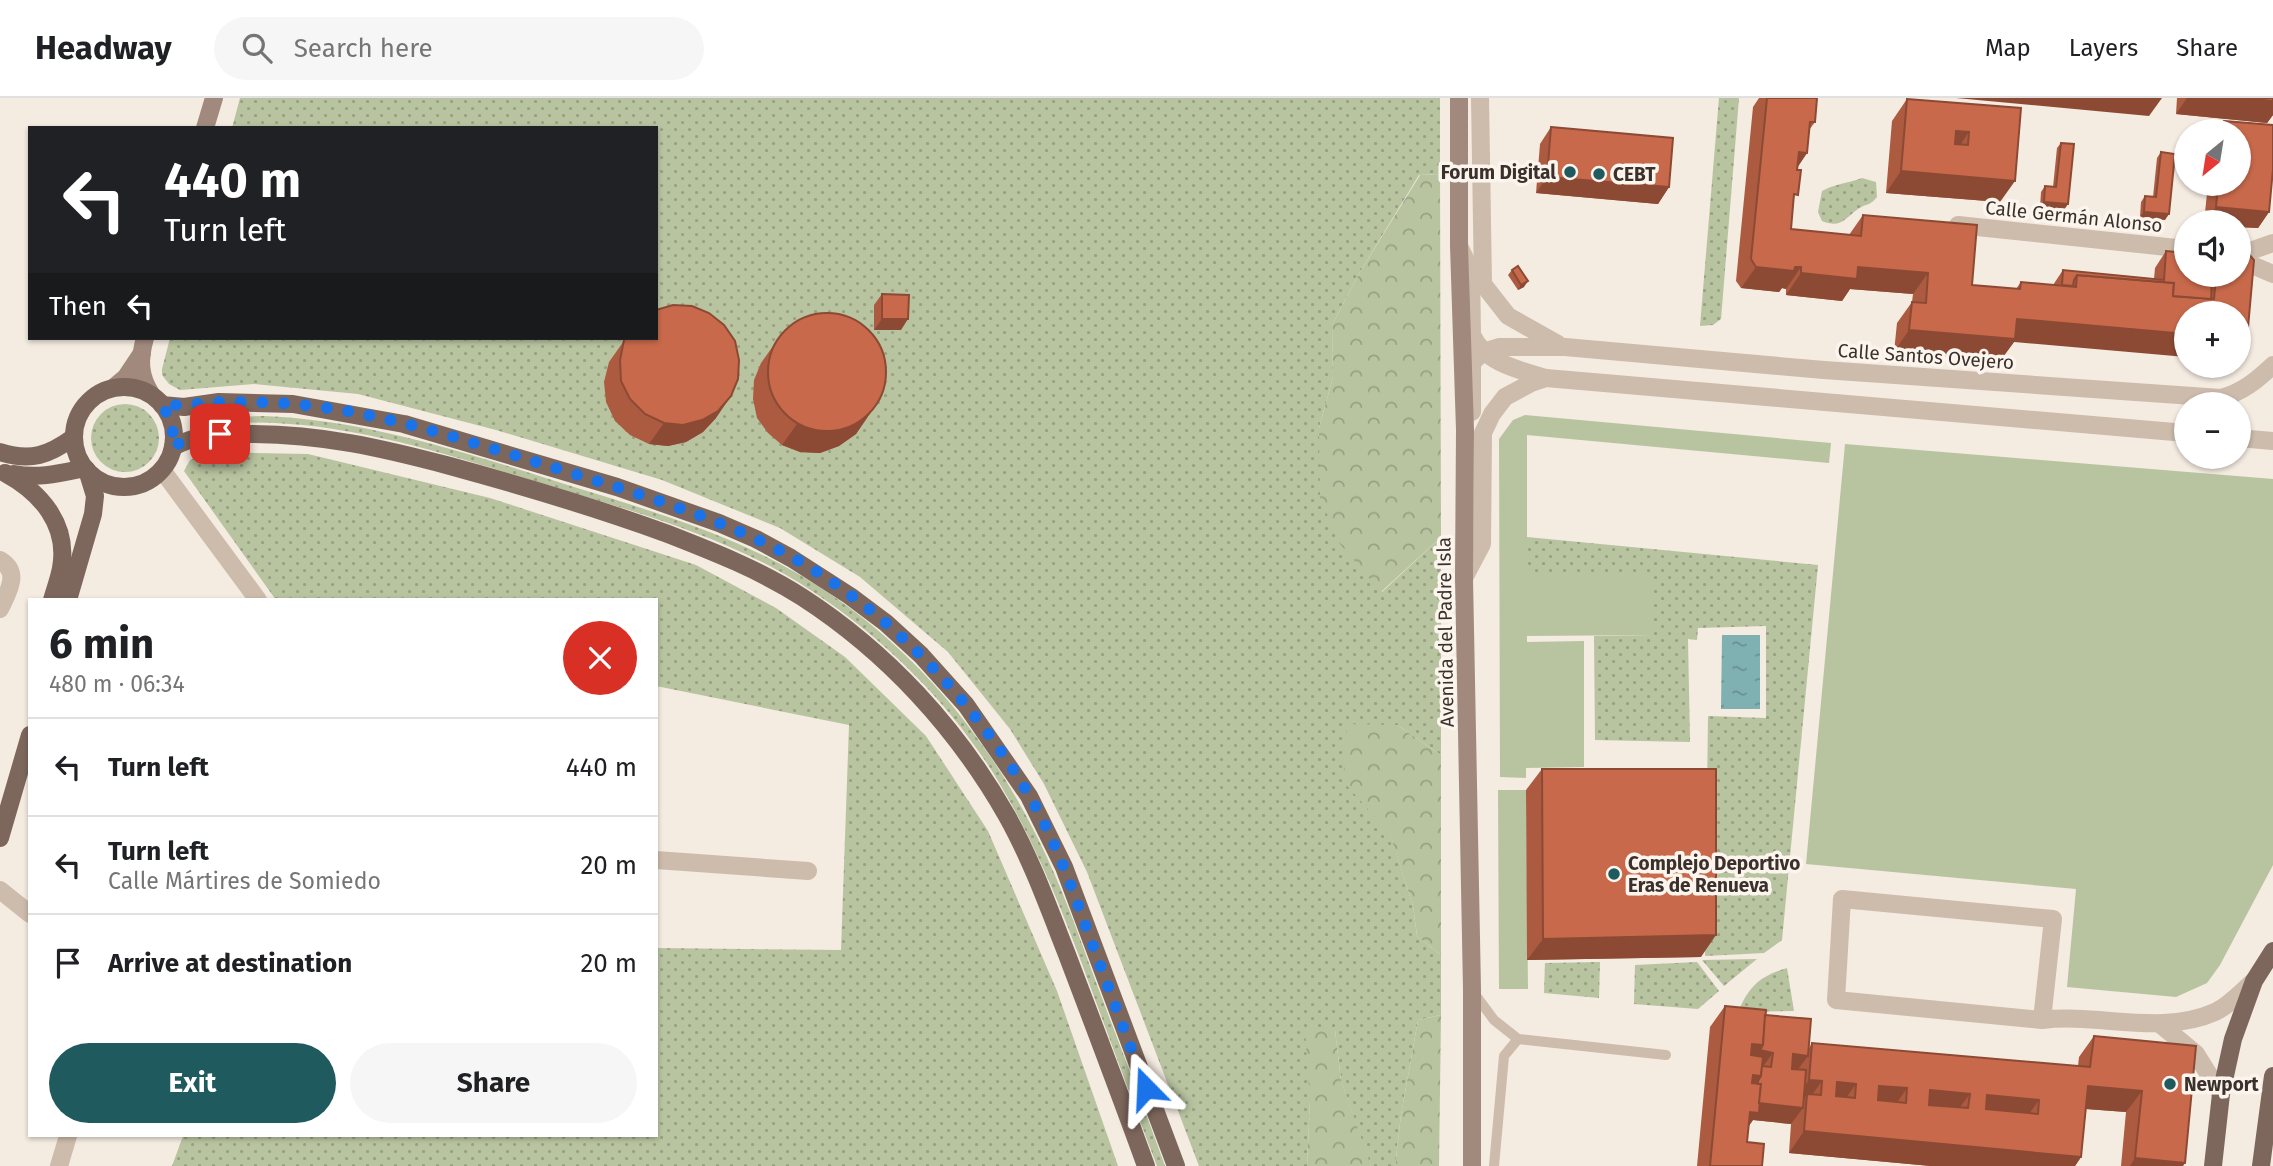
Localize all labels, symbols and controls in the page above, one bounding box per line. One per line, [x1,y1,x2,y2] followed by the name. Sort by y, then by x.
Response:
[214,17,704,80] search box
[35,28,172,68] text: Headway
[238,29,276,67] icon: search
[294,33,433,64] text: Search here
[1985,34,2031,62] text: Map
[2069,34,2138,62] text: Layers
[2176,34,2238,62] text: Share
[2174,119,2250,196] north arrow
[2174,119,2251,469] map controls
[164,151,301,210] text: 440 m
[49,154,140,245] icon: left
[1441,161,1556,184] place label: Forum Digital
[1613,163,1656,186] place label: CEBT
[1562,164,1578,180] marker: Forum Digital
[1591,166,1607,182] marker: CEBT
[1984,196,2164,237] street label: Calle Germán Alonso
[2174,210,2251,287] button: sound
[164,211,286,249] text: Turn left
[121,287,159,325] icon: left
[49,291,107,322] text: Then
[2174,301,2251,378] button: +
[1837,339,2015,374] street label: Calle Santos Ovejero
[2174,392,2251,469] button: −
[190,404,250,464] pin
[201,415,239,453] icon: arrive
[1432,537,1459,727] street label: Avenida del Padre Isla
[49,619,154,669] text: 6 min
[563,621,637,695] button: close
[49,670,185,698] text: 480 m · 06:34
[49,748,87,786] icon: left
[108,752,209,783] text: Turn left
[566,752,637,783] text: 440 m
[108,836,209,867] text: Turn left
[49,846,87,884] icon: left
[580,850,637,881] text: 20 m
[1628,852,1800,897] place label: Complejo Deportivo Eras de Renueva
[1606,866,1622,882] marker: Complejo Deportivo Eras de Renueva
[108,867,381,895] text: Calle Mártires de Somiedo
[49,944,87,982] icon: arrive
[108,948,352,979] text: Arrive at destination
[580,948,637,979] text: 20 m
[49,1043,336,1123] button: Exit
[350,1043,637,1123] button: Share
[1109,1051,1183,1125] position arrow
[2184,1073,2259,1096] place label: Newport
[2162,1076,2178,1092] marker: Newport

